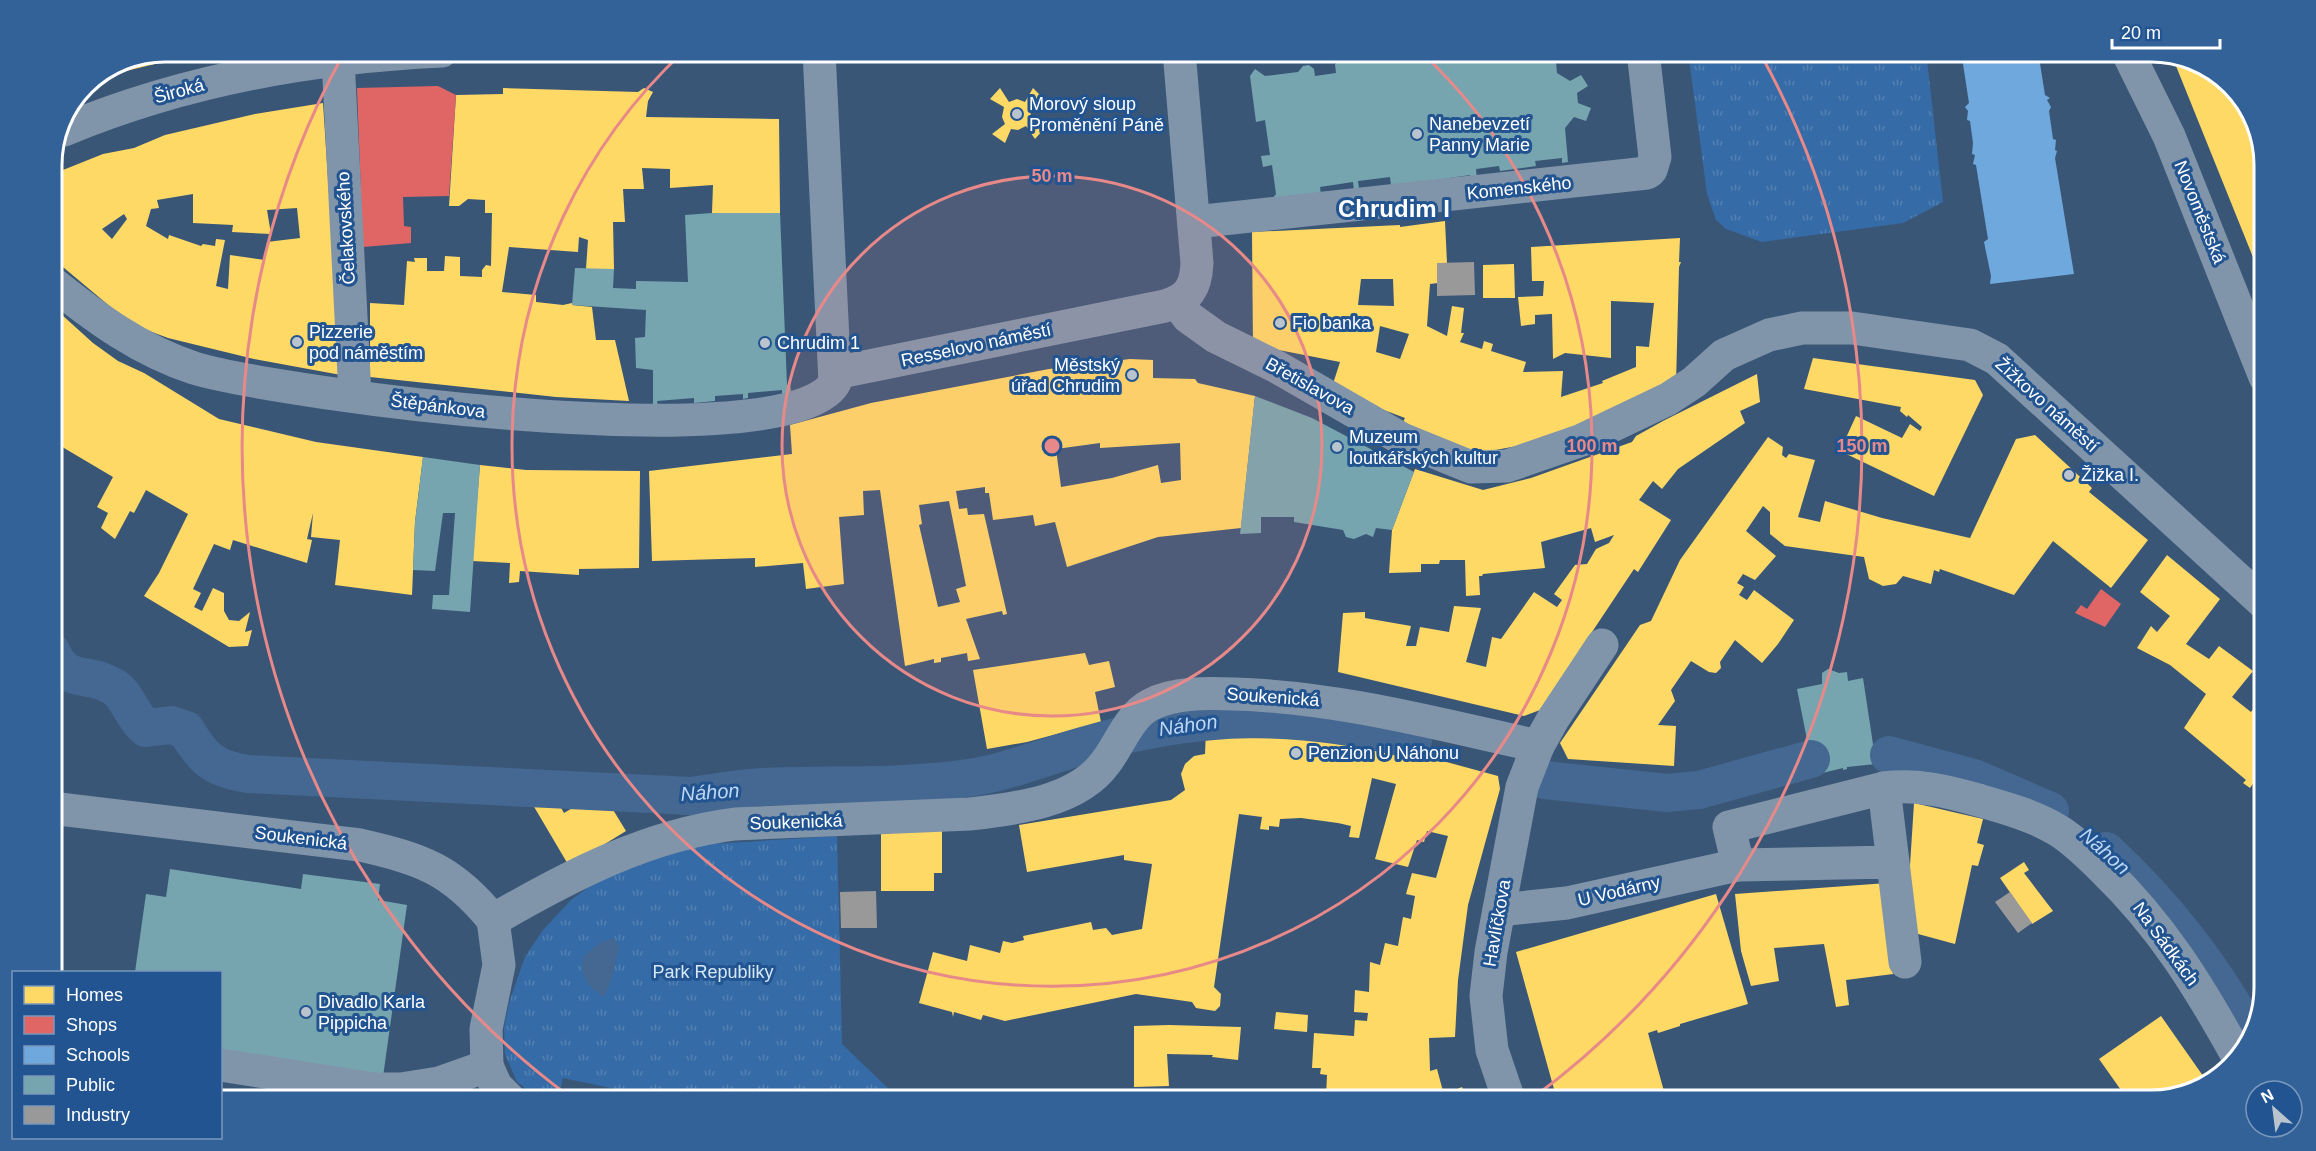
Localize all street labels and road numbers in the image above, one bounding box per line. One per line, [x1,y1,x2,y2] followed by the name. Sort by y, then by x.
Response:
[152,74,207,107] street label: Široká
[2170,158,2230,267] street label: Novoměstská
[332,171,359,285] street label: Čelakovského
[1466,173,1572,203] street label: Komenského
[899,319,1053,371] street label: Resselovo náměstí
[1262,353,1359,419] street label: Břetislavova
[1992,354,2102,456] street label: Žižkovo náměstí
[390,389,488,422] street label: Štěpánkova
[1226,684,1321,710] street label: Soukenická
[749,810,844,834] street label: Soukenická
[254,822,349,854] street label: Soukenická
[1576,872,1662,910] street label: U Vodárny
[1480,877,1515,968] street label: Havlíčkova
[2129,898,2203,990] street label: Na Sádkách

